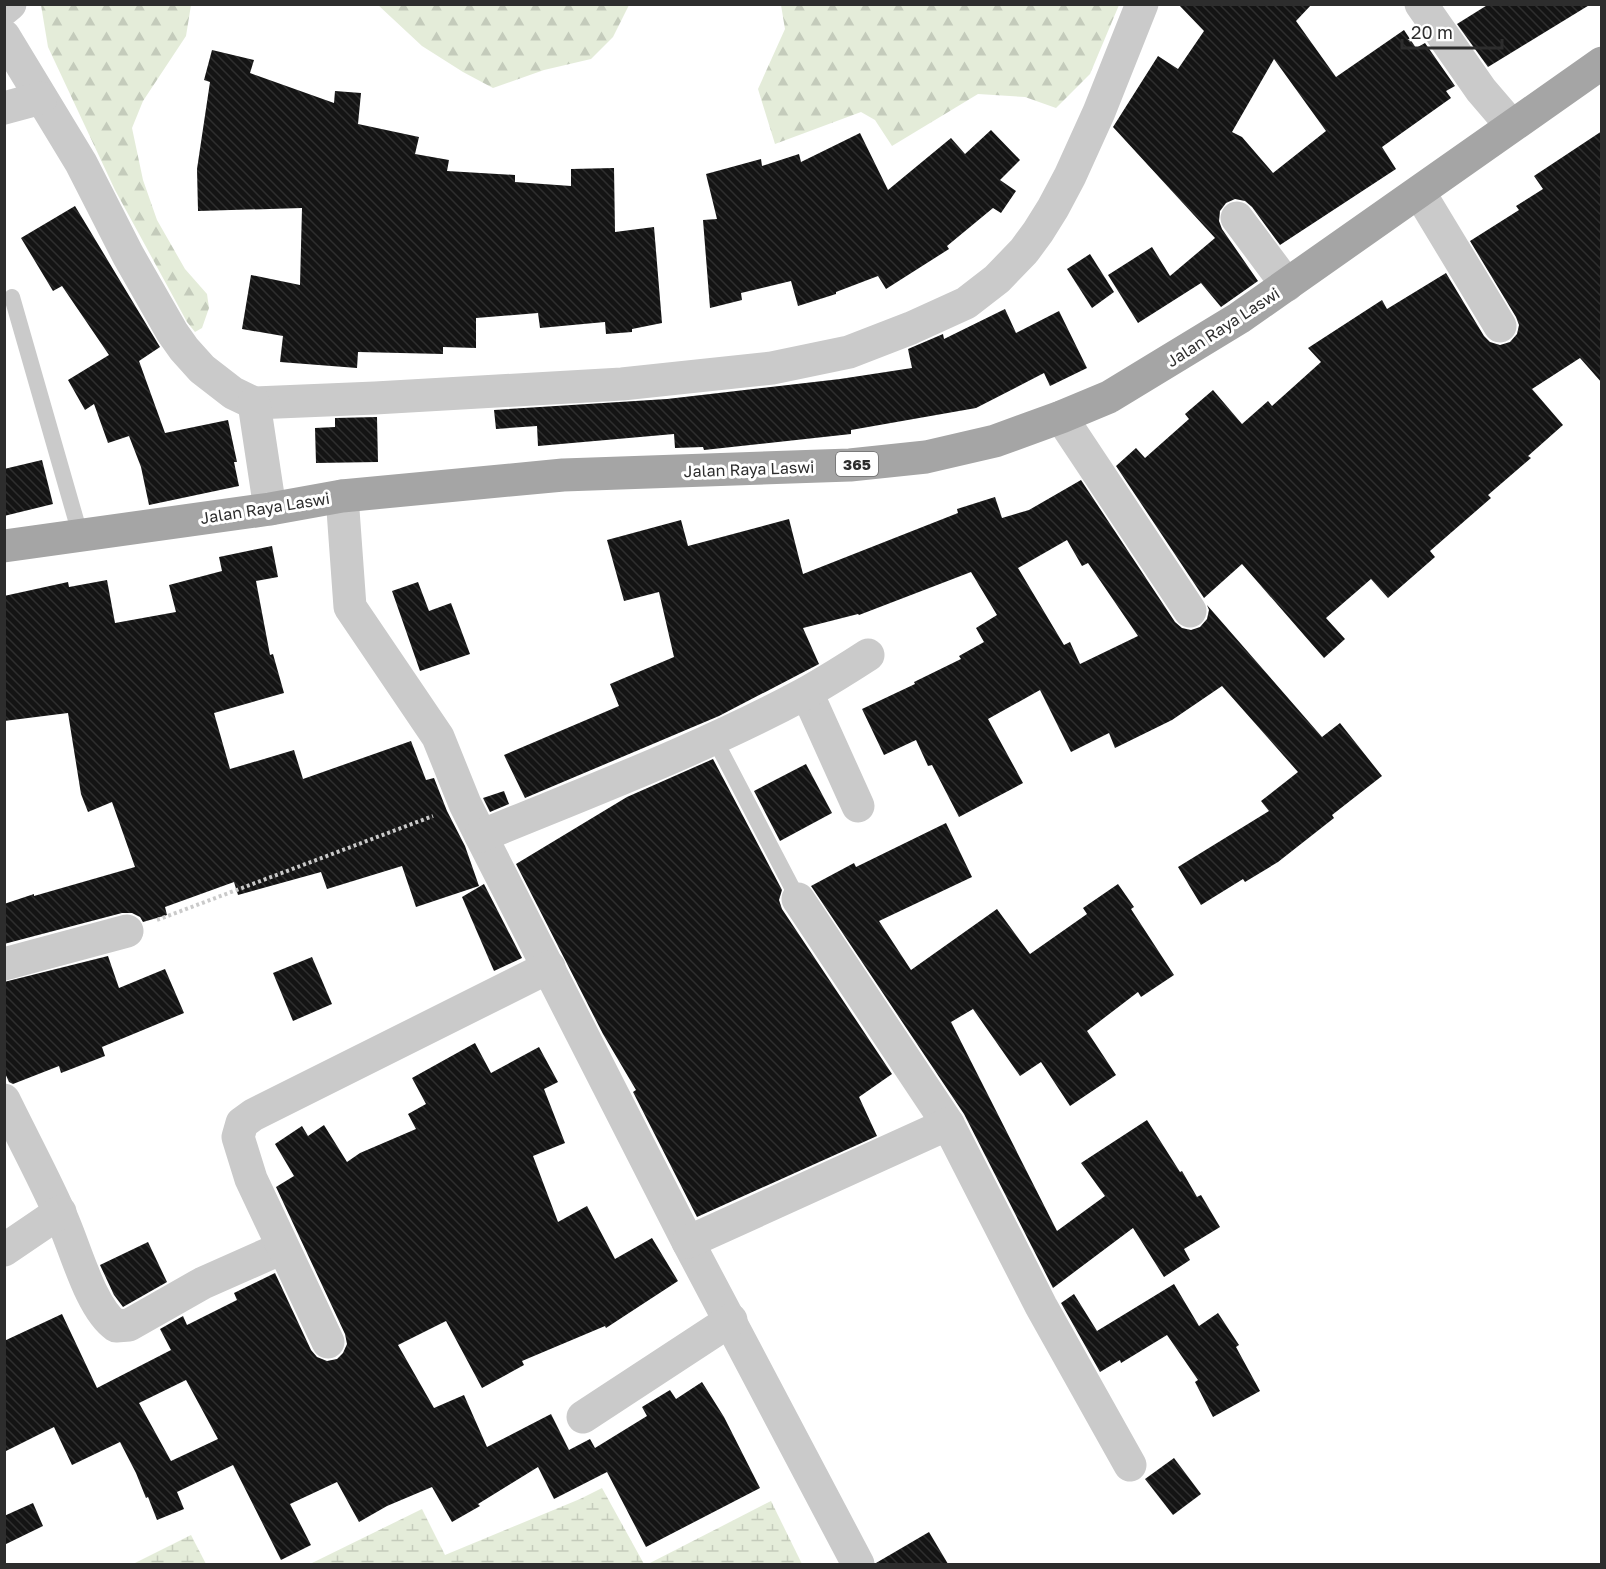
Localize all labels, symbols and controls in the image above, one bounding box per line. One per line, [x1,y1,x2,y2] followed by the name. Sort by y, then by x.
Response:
[1402,12,1502,50] scale bar
[1411,21,1453,43] text: 20 m
[1163,283,1283,371] street label: Jalan Raya Laswi
[836,452,878,476] road number: 365
[683,457,815,481] street label: Jalan Raya Laswi
[199,488,331,528] street label: Jalan Raya Laswi

